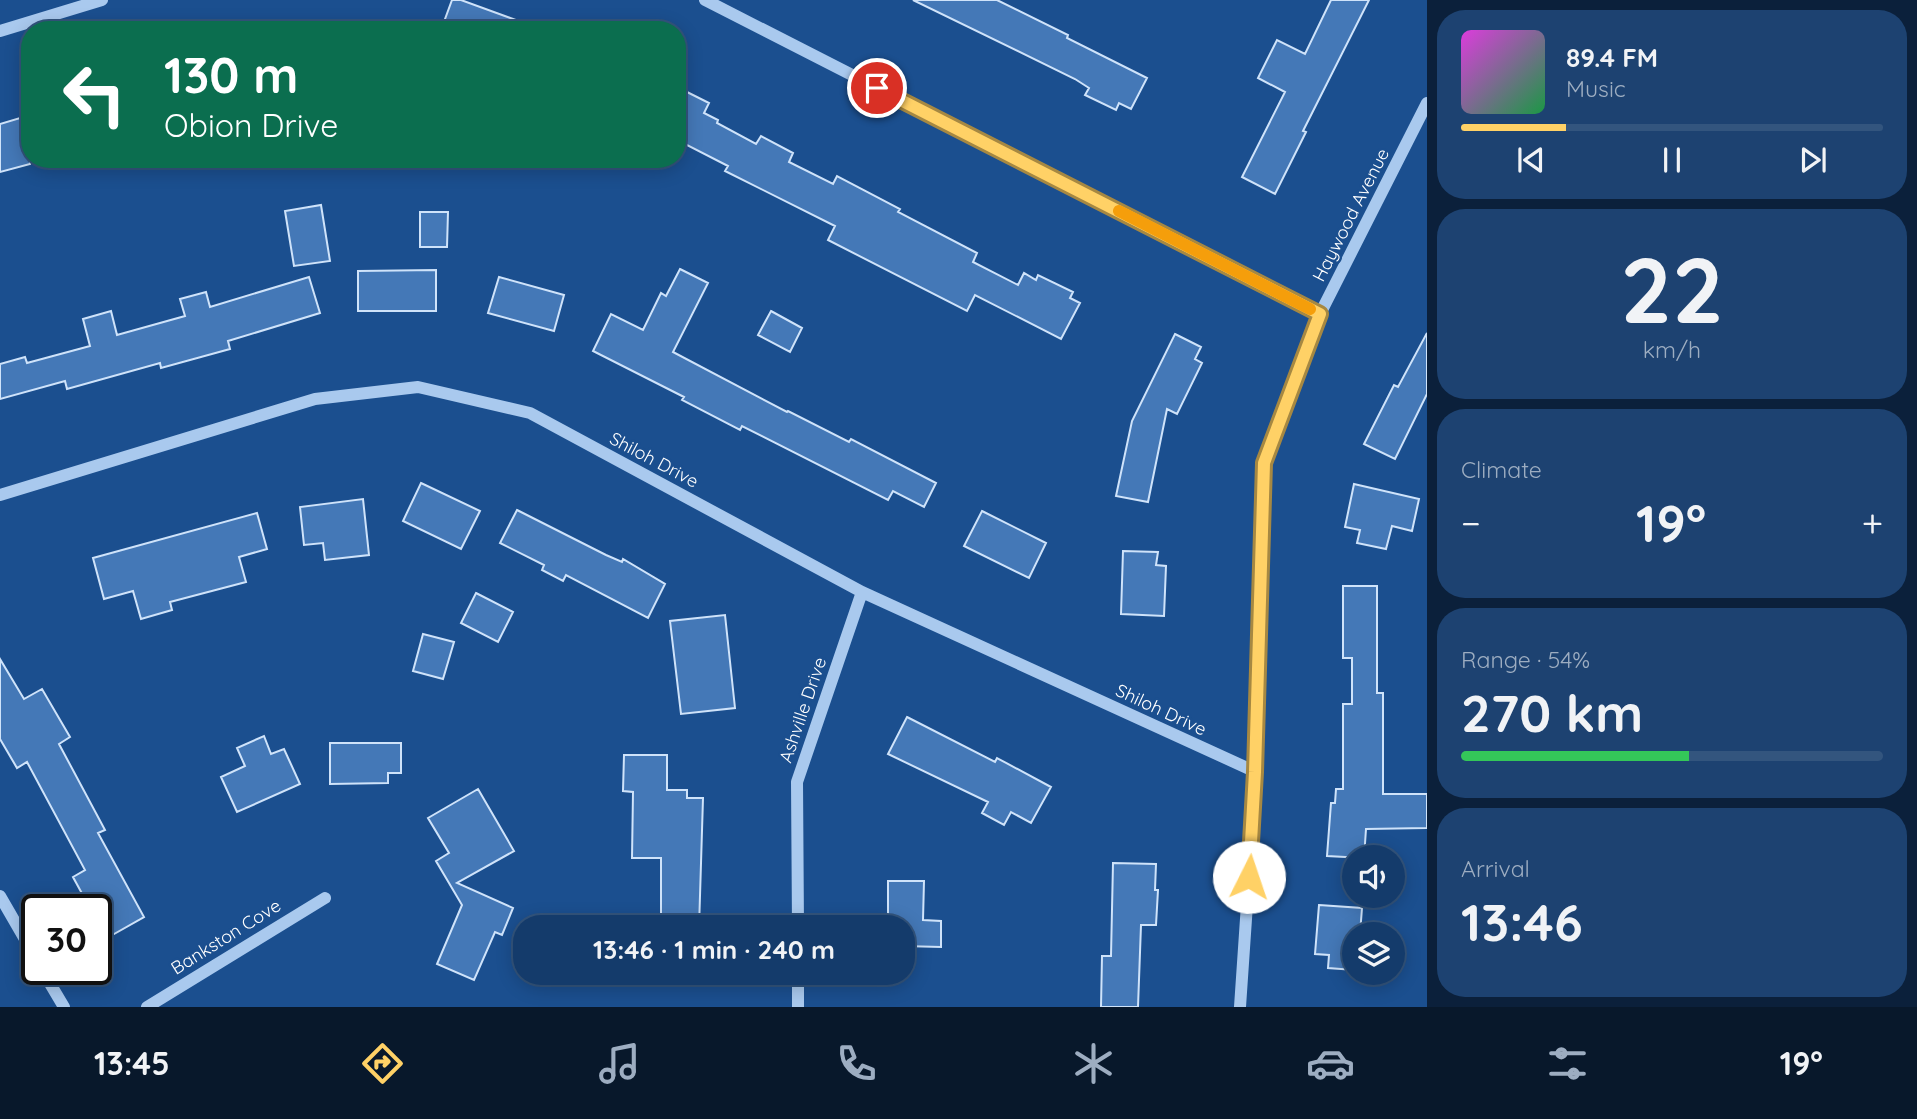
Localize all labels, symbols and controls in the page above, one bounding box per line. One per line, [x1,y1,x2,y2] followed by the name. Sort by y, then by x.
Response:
[1566,41,1658,74] text: 89.4 FM
[164,44,298,105] text: 130 m
[49,49,140,140] icon: left
[847,58,907,118] pin
[858,69,896,107] icon: arrive
[1566,74,1626,103] text: Music
[164,105,338,145] text: Obion Drive
[1512,141,1550,179] icon: previous
[1653,141,1691,179] icon: pause
[1794,141,1832,179] icon: next
[1307,144,1394,285] street label: Haywood Avenue
[1620,232,1724,346] text: 22
[1643,335,1701,364] text: km/h
[606,427,703,493] street label: Shiloh Drive
[1461,455,1542,484] text: Climate
[1636,490,1706,555] text: 19°
[1461,499,1481,547] text: −
[1862,499,1883,547] text: +
[1461,645,1590,674] text: Range · 54%
[774,654,831,766] street label: Ashville Drive
[1112,679,1210,741] street label: Shiloh Drive
[1461,680,1643,745] text: 270 km
[1212,840,1286,914] position arrow
[1342,845,1405,985] map controls
[1342,845,1405,908] button: sound
[1461,854,1530,883] text: Arrival
[1461,889,1583,954] text: 13:46
[21,894,112,985] speed limit sign: 30
[166,894,285,980] street label: Bankston Cove
[1342,922,1405,985] button: layers
[593,933,835,966] text: 13:46 · 1 min · 240 m
[358,1039,407,1088] icon: directions
[595,1039,644,1088] icon: music
[832,1039,881,1088] icon: phone
[1069,1039,1118,1088] icon: climate
[1306,1039,1355,1088] icon: car
[1543,1039,1592,1088] icon: filters
[94,1043,170,1083] text: 13:45
[1780,1043,1823,1083] text: 19°

